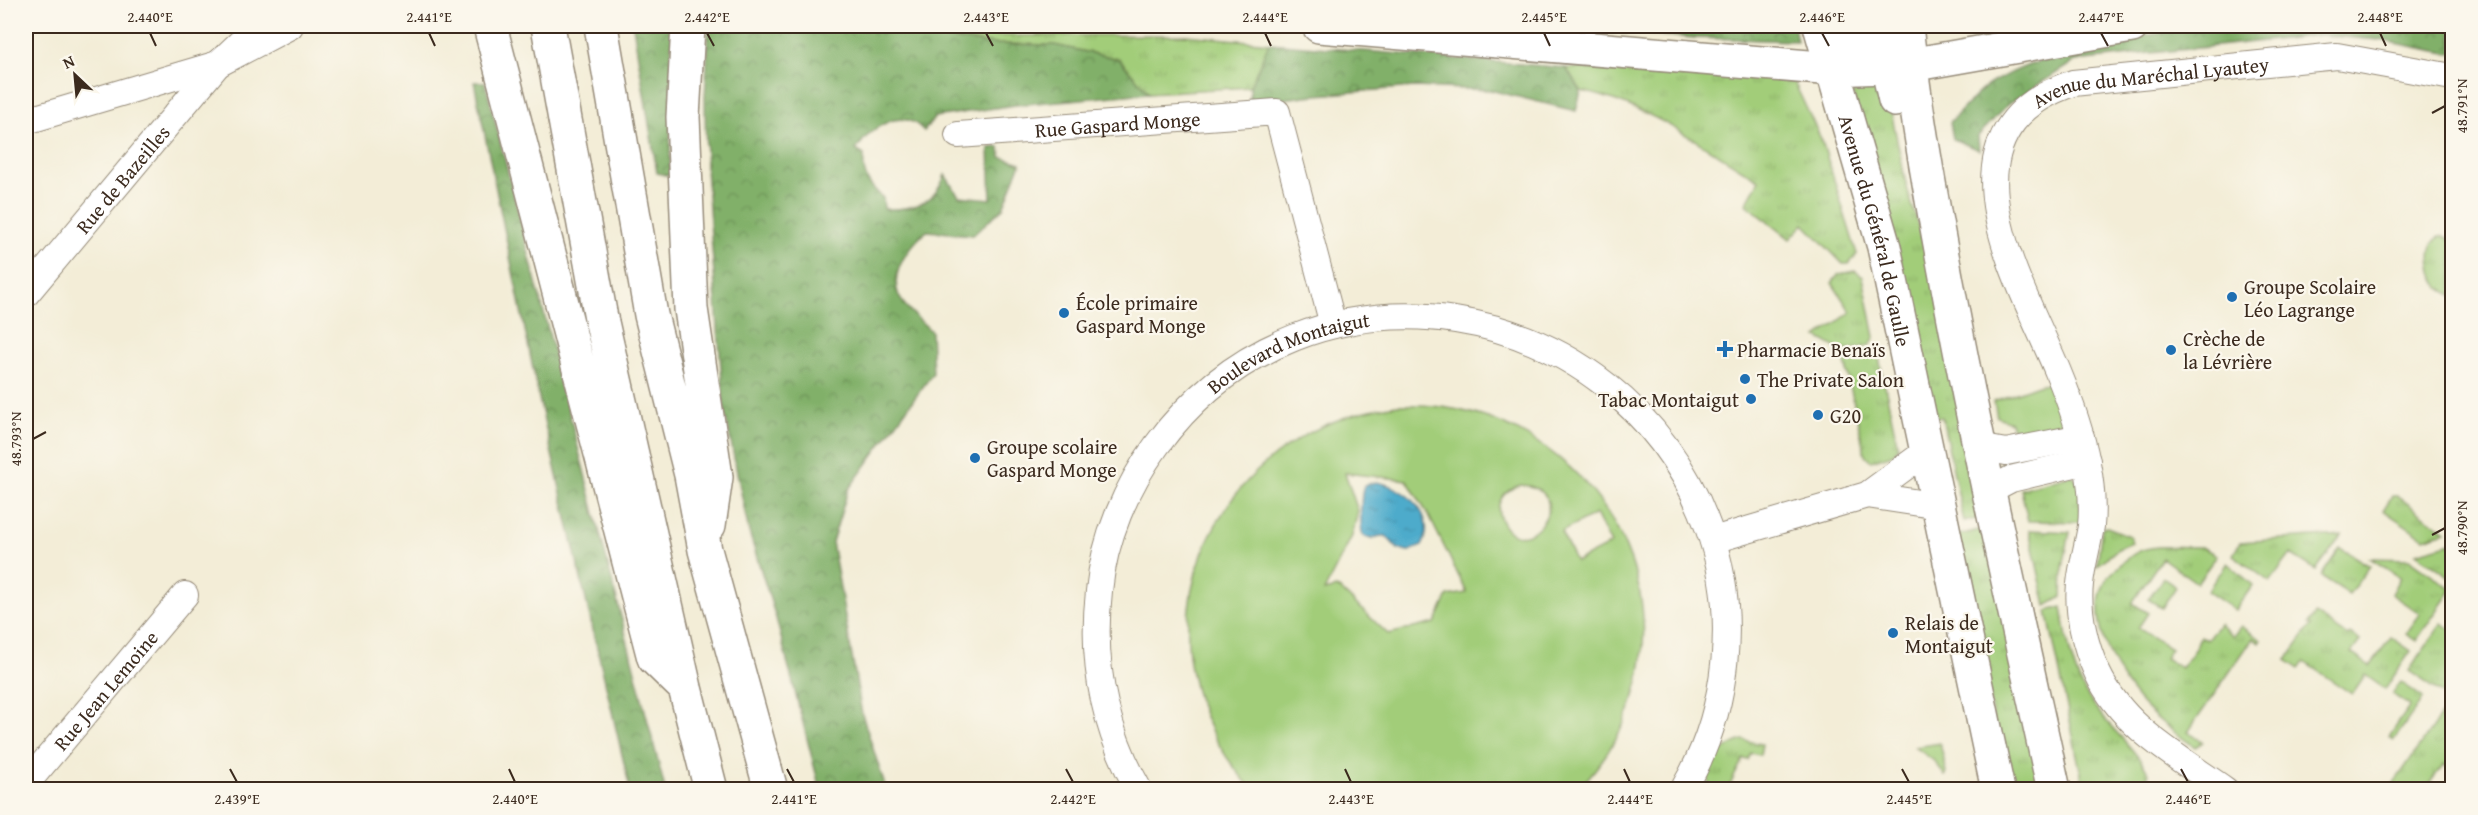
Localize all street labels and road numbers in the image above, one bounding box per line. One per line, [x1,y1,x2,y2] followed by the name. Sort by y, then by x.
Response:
[2026,49,2270,114] street label: Avenue du Maréchal Lyautey
[1034,103,1201,144] street label: Rue Gaspard Monge
[1832,111,1919,349] street label: Avenue du Général de Gaulle
[68,118,176,239] street label: Rue de Bazeilles
[1200,304,1371,400] street label: Boulevard Montaigut
[46,624,164,756] street label: Rue Jean Lemoine

